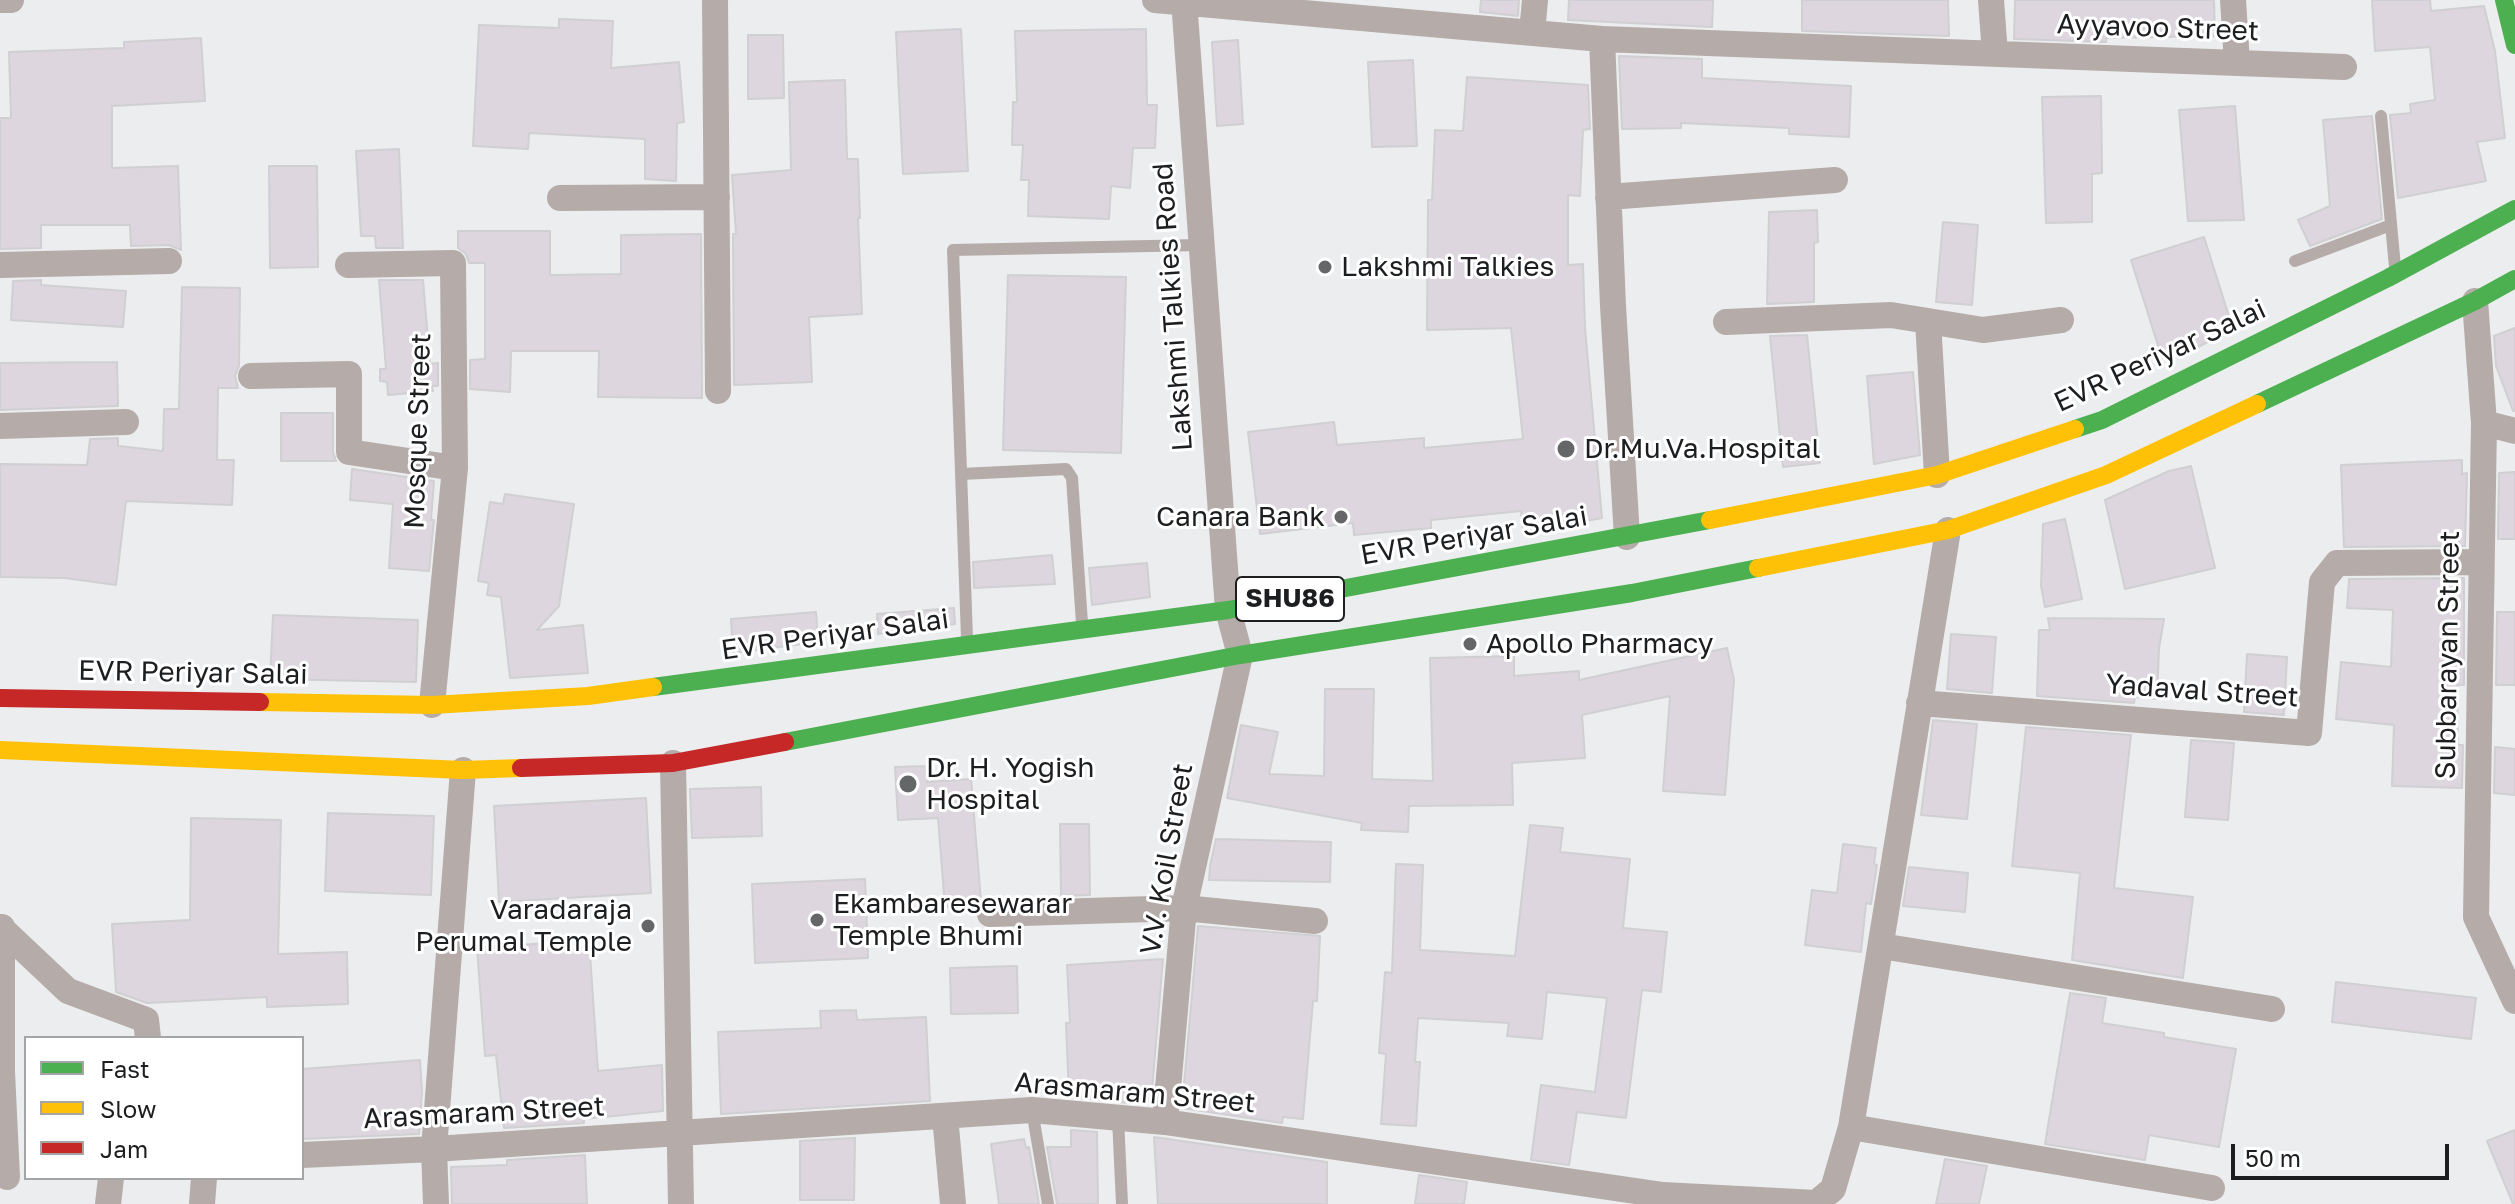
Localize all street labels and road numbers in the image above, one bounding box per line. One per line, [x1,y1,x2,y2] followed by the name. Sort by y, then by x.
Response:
[2056,8,2260,48] street label: Ayyavoo Street
[1146,162,1200,452] street label: Lakshmi Talkies Road
[2049,292,2271,420] street label: EVR Periyar Salai
[398,332,438,530] street label: Mosque Street
[1358,500,1590,572] street label: EVR Periyar Salai
[2429,530,2467,780] street label: Subbarayan Street
[1236,577,1344,621] road number: SHU86
[719,602,951,668] street label: EVR Periyar Salai
[78,654,308,692] street label: EVR Periyar Salai
[2104,667,2300,715] street label: Yadaval Street
[1134,761,1200,957] street label: V.V. Koil Street
[1013,1066,1257,1120] street label: Arasmaram Street
[362,1090,606,1136] street label: Arasmaram Street

